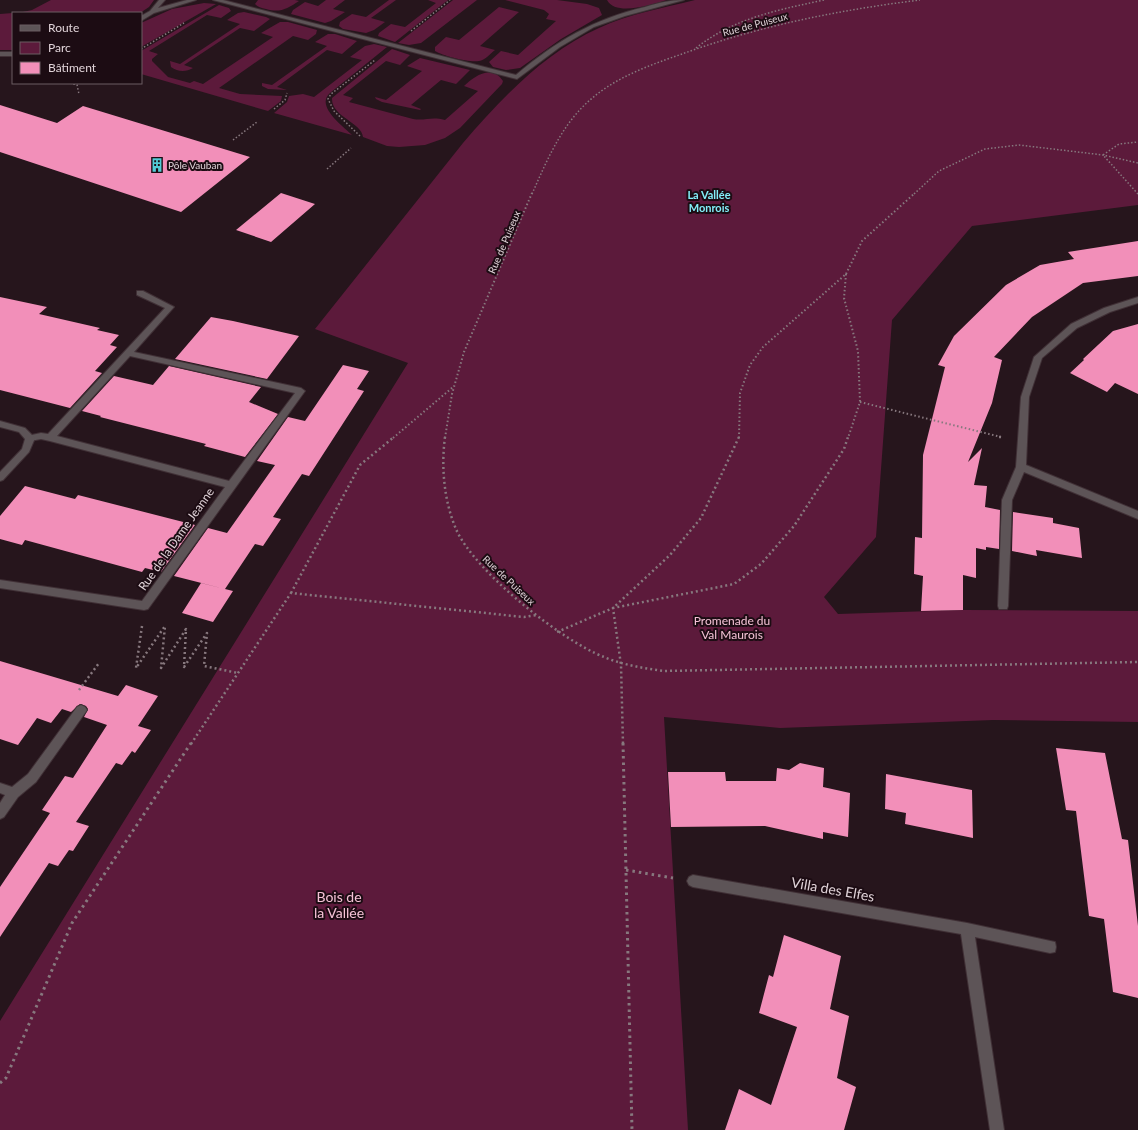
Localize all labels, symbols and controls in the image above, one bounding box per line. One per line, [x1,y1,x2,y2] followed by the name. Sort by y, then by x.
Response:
[721,10,789,38] street label: Rue de Puiseux
[12,12,142,84] legend
[48,20,79,35] text: Route
[48,40,71,55] text: Parc
[48,60,97,75] text: Bâtiment
[149,157,165,173] building icon: Pôle Vauban
[168,159,222,171] place label: Pôle Vauban
[687,188,731,214] district label: La Vallée Monrois
[485,209,523,275] street label: Rue de Puiseux
[135,485,217,593] street label: Rue de la Dame Jeanne
[480,553,538,607] street label: Rue de Puiseux
[694,613,770,642] park label: Promenade du Val Maurois
[790,873,876,905] street label: Villa des Elfes
[314,888,364,921] park label: Bois de la Vallée

